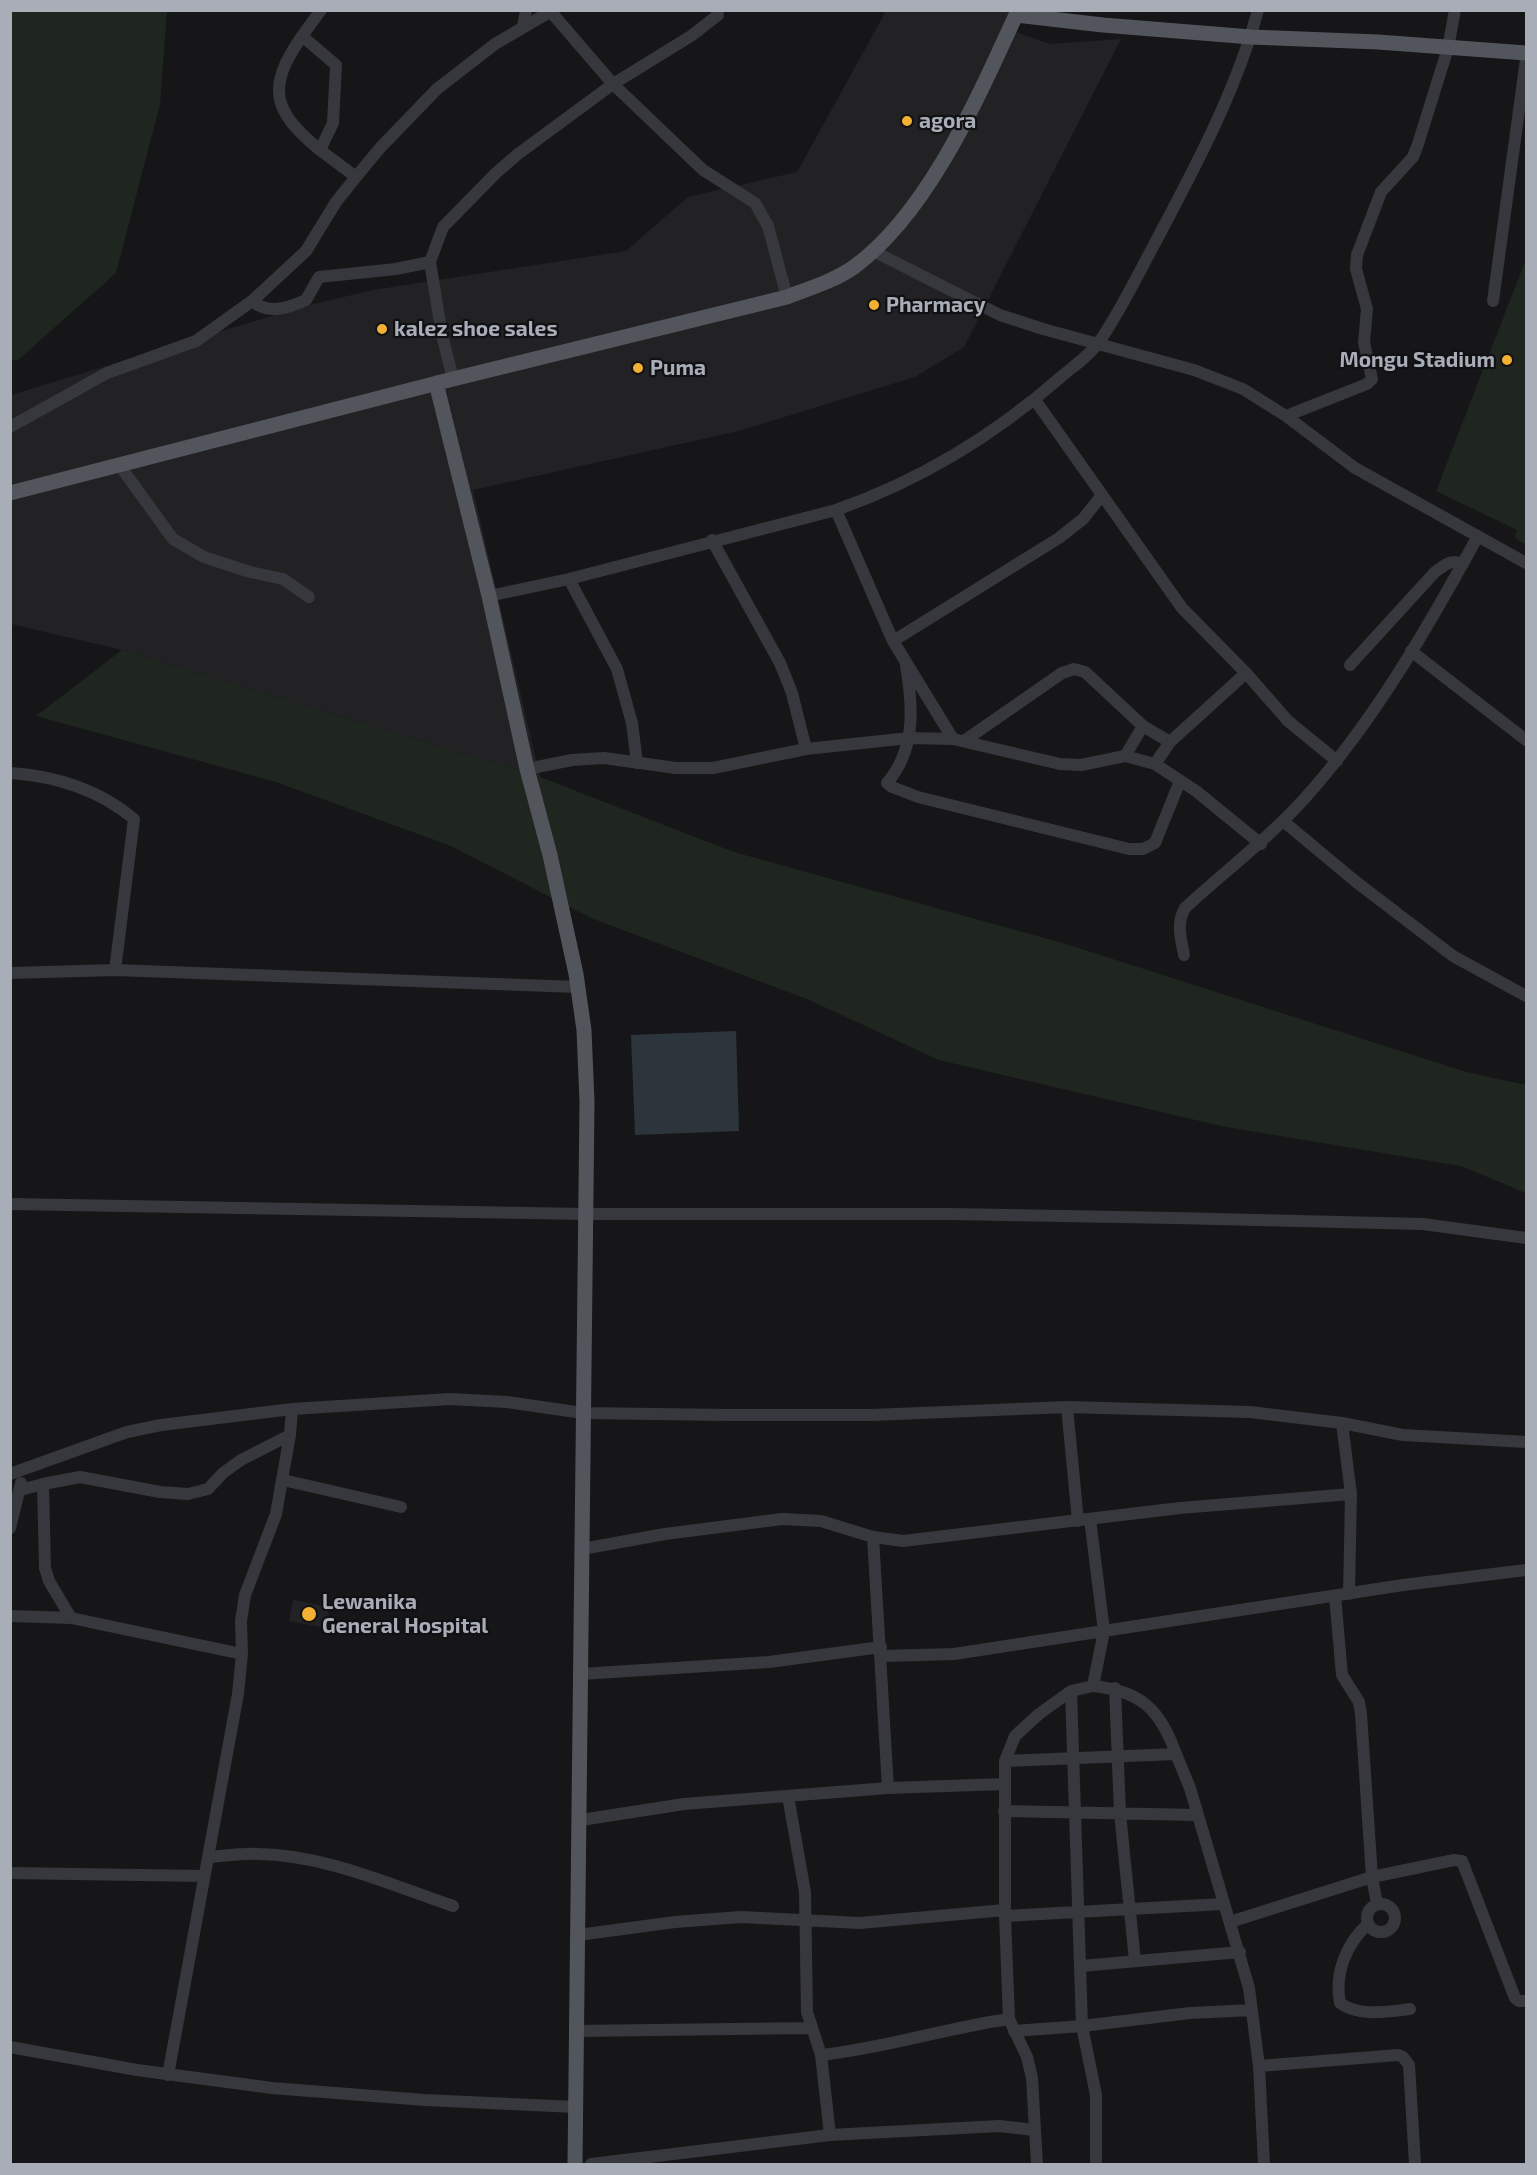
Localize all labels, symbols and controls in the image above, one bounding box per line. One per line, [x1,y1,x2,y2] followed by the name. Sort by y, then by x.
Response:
[919,108,976,134] place label: agora
[900,114,914,128] marker: agora
[886,292,986,318] place label: Pharmacy
[867,298,881,312] marker: Pharmacy
[394,316,558,342] place label: kalez shoe sales
[375,322,389,336] marker: kalez shoe sales
[1339,347,1495,373] place label: Mongu Stadium
[1500,353,1514,367] marker: Mongu Stadium
[650,355,706,381] place label: Puma
[631,361,645,375] marker: Puma
[322,1589,488,1639] place label: Lewanika General Hospital
[300,1605,318,1623] marker: Lewanika General Hospital

